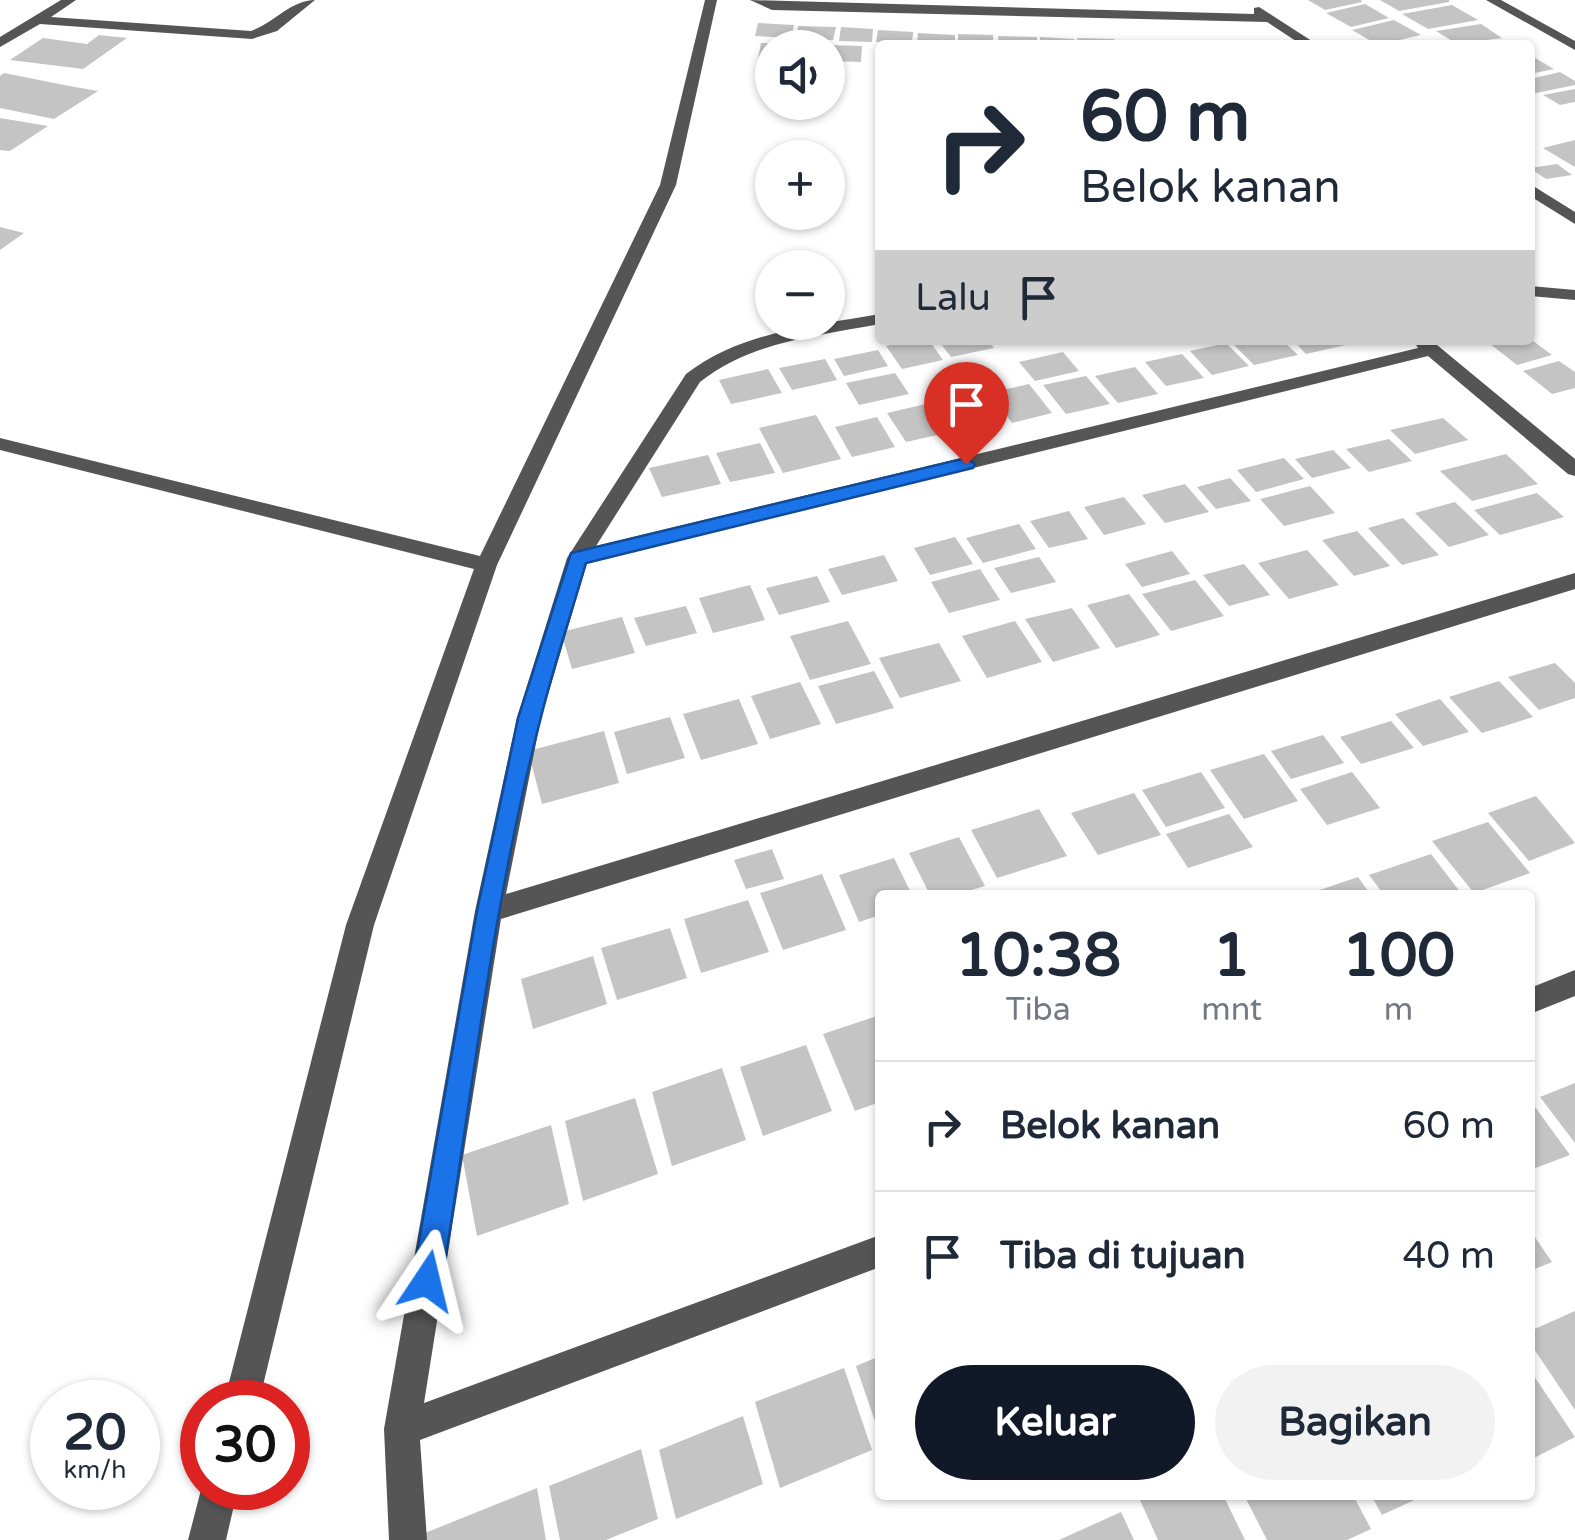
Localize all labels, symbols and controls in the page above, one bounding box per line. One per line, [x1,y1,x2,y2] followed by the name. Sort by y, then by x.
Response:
[755,30,845,340] map controls
[755,30,845,120] button: sound
[1080,76,1250,160] text: 60 m
[915,80,1045,210] icon: right
[755,140,845,230] button: +
[1080,161,1341,215] text: Belok kanan
[755,250,845,340] button: −
[1011,270,1066,325] icon: arrive
[915,275,991,321] text: Lalu
[924,362,1009,465] pin
[939,377,994,432] icon: arrive
[955,920,1121,992] text: 10:38
[1213,920,1250,992] text: 1
[1342,920,1455,992] text: 100
[1005,991,1071,1029] text: Tiba
[1201,991,1262,1029] text: mnt
[1384,991,1413,1029] text: m
[915,1099,970,1154] icon: right
[1000,1103,1220,1149] text: Belok kanan
[1403,1103,1495,1149] text: 60 m
[375,1229,479,1333] position arrow
[915,1229,970,1284] icon: arrive
[1000,1233,1246,1279] text: Tiba di tujuan
[1403,1233,1495,1279] text: 40 m
[915,1365,1195,1480] button: Keluar
[1215,1365,1495,1480] button: Bagikan
[180,1380,310,1510] speed limit sign: 30
[64,1403,126,1463] text: 20
[64,1455,126,1485] text: km/h

